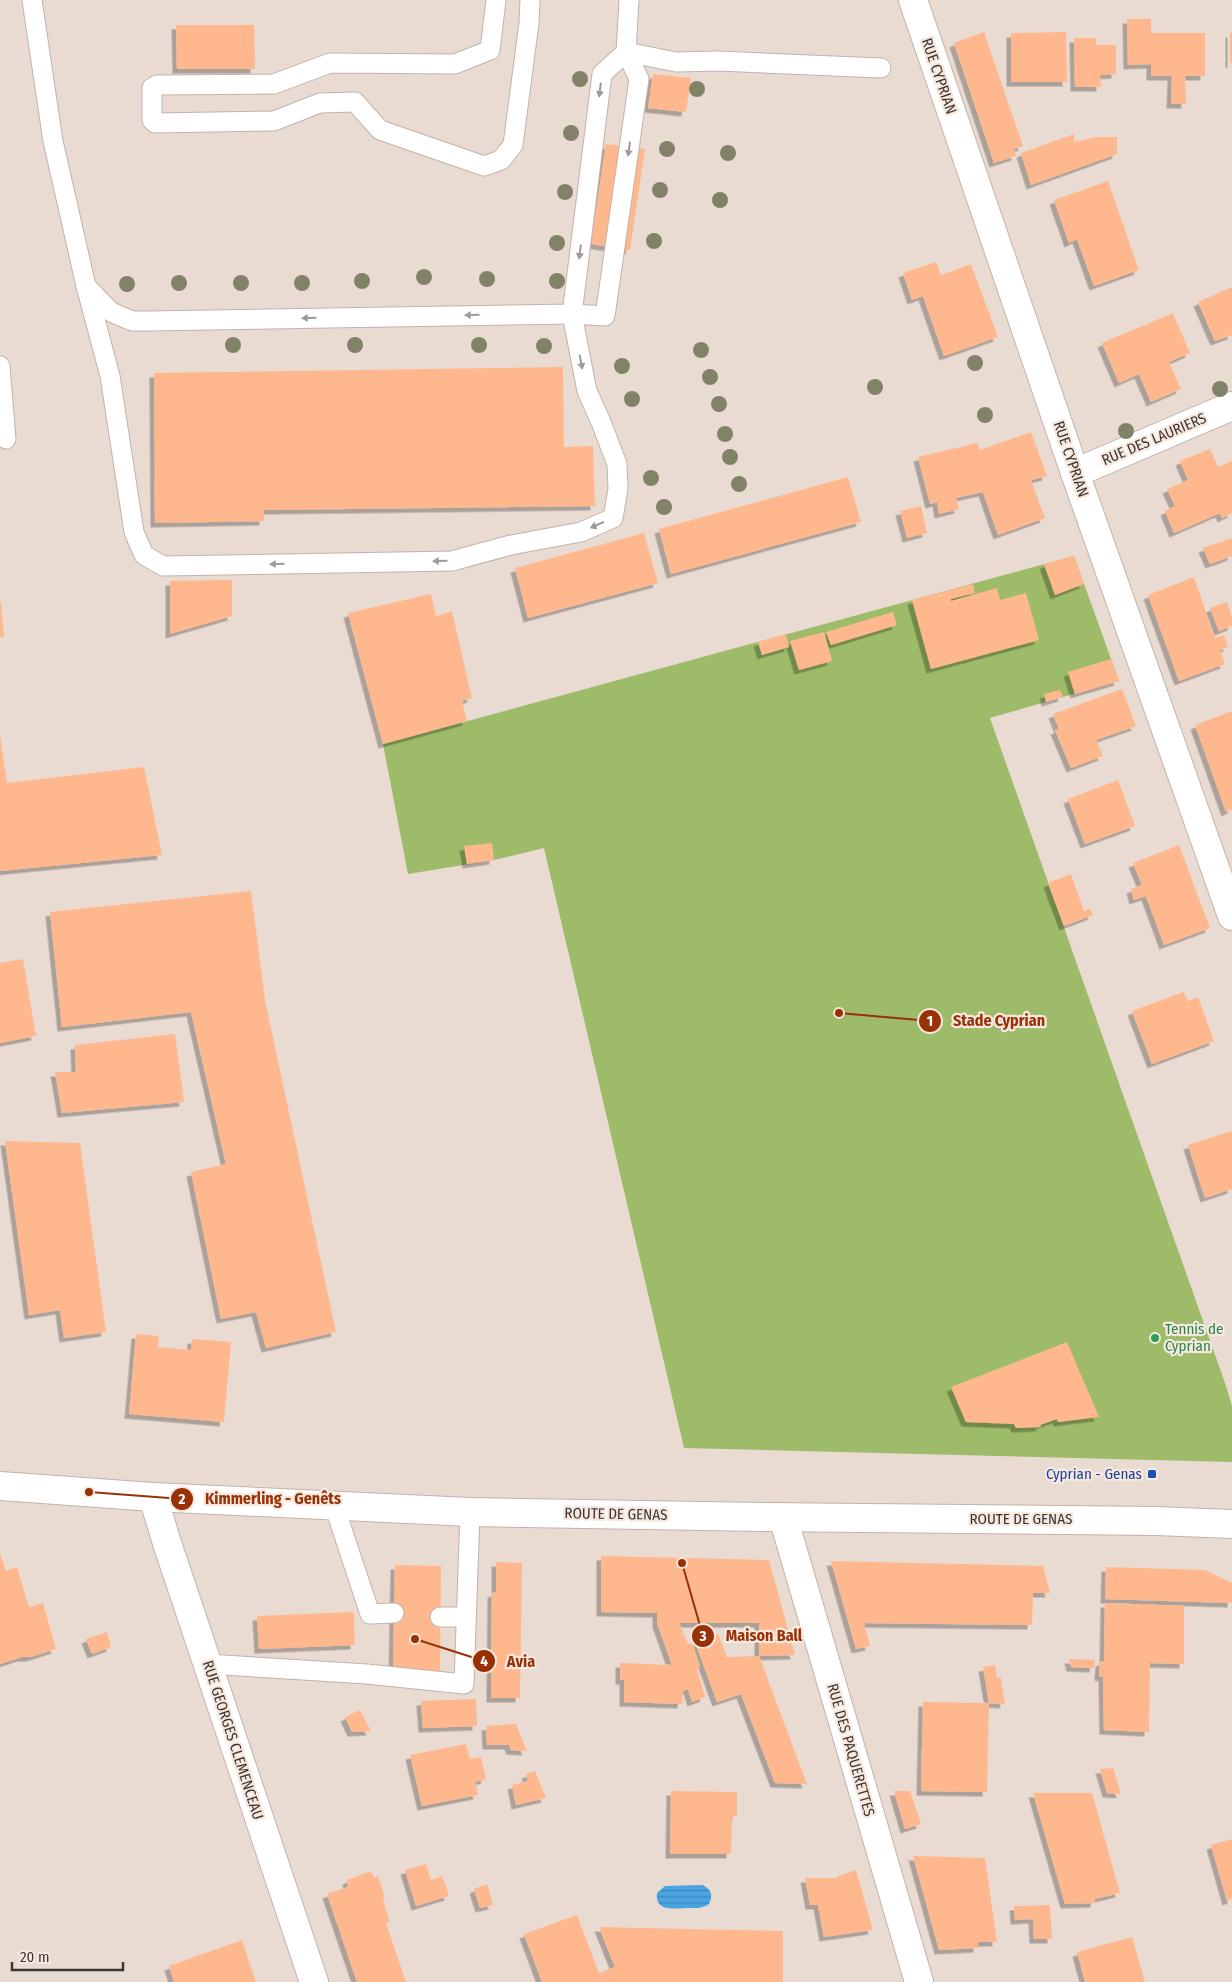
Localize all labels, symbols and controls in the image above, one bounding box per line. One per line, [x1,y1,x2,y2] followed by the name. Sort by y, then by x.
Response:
[918,36,960,116] street label: RUE CYPRIAN
[596,83,604,99] one-way arrow
[625,142,633,158] one-way arrow
[576,244,584,260] one-way arrow
[464,312,480,320] one-way arrow
[301,314,317,322] one-way arrow
[578,354,586,370] one-way arrow
[1099,409,1209,469] street label: RUE DES LAURIERS
[1050,419,1092,499] street label: RUE CYPRIAN
[590,521,604,529] one-way arrow
[431,557,447,565] one-way arrow
[269,560,285,568] one-way arrow
[918,1005,1055,1036] callout: Stade Cyprian
[953,1011,1045,1030] text: Stade Cyprian
[927,1012,933,1030] text: 1
[1165,1320,1224,1355] place label: Tennis de Cyprian
[1149,1332,1161,1344] marker: Tennis de Cyprian
[1046,1465,1142,1483] place label: Cyprian - Genas
[1146,1468,1158,1480] marker: Cyprian - Genas
[170,1483,351,1514] callout: Kimmerling - Genêts
[205,1489,341,1508] text: Kimmerling - Genêts
[178,1490,186,1508] text: 2
[564,1504,668,1524] street label: ROUTE DE GENAS
[969,1510,1073,1528] street label: ROUTE DE GENAS
[690,1620,812,1651] callout: Maison Ball
[726,1626,803,1645] text: Maison Ball
[698,1627,707,1645] text: 3
[472,1646,545,1677] callout: Avia
[480,1652,488,1670] text: 4
[506,1652,535,1671] text: Avia
[199,1658,267,1822] street label: RUE GEORGES CLEMENCEAU
[823,1681,879,1819] street label: RUE DES PAQUERETTES
[12,1940,124,1972] scale bar
[20,1948,50,1966] text: 20 m

